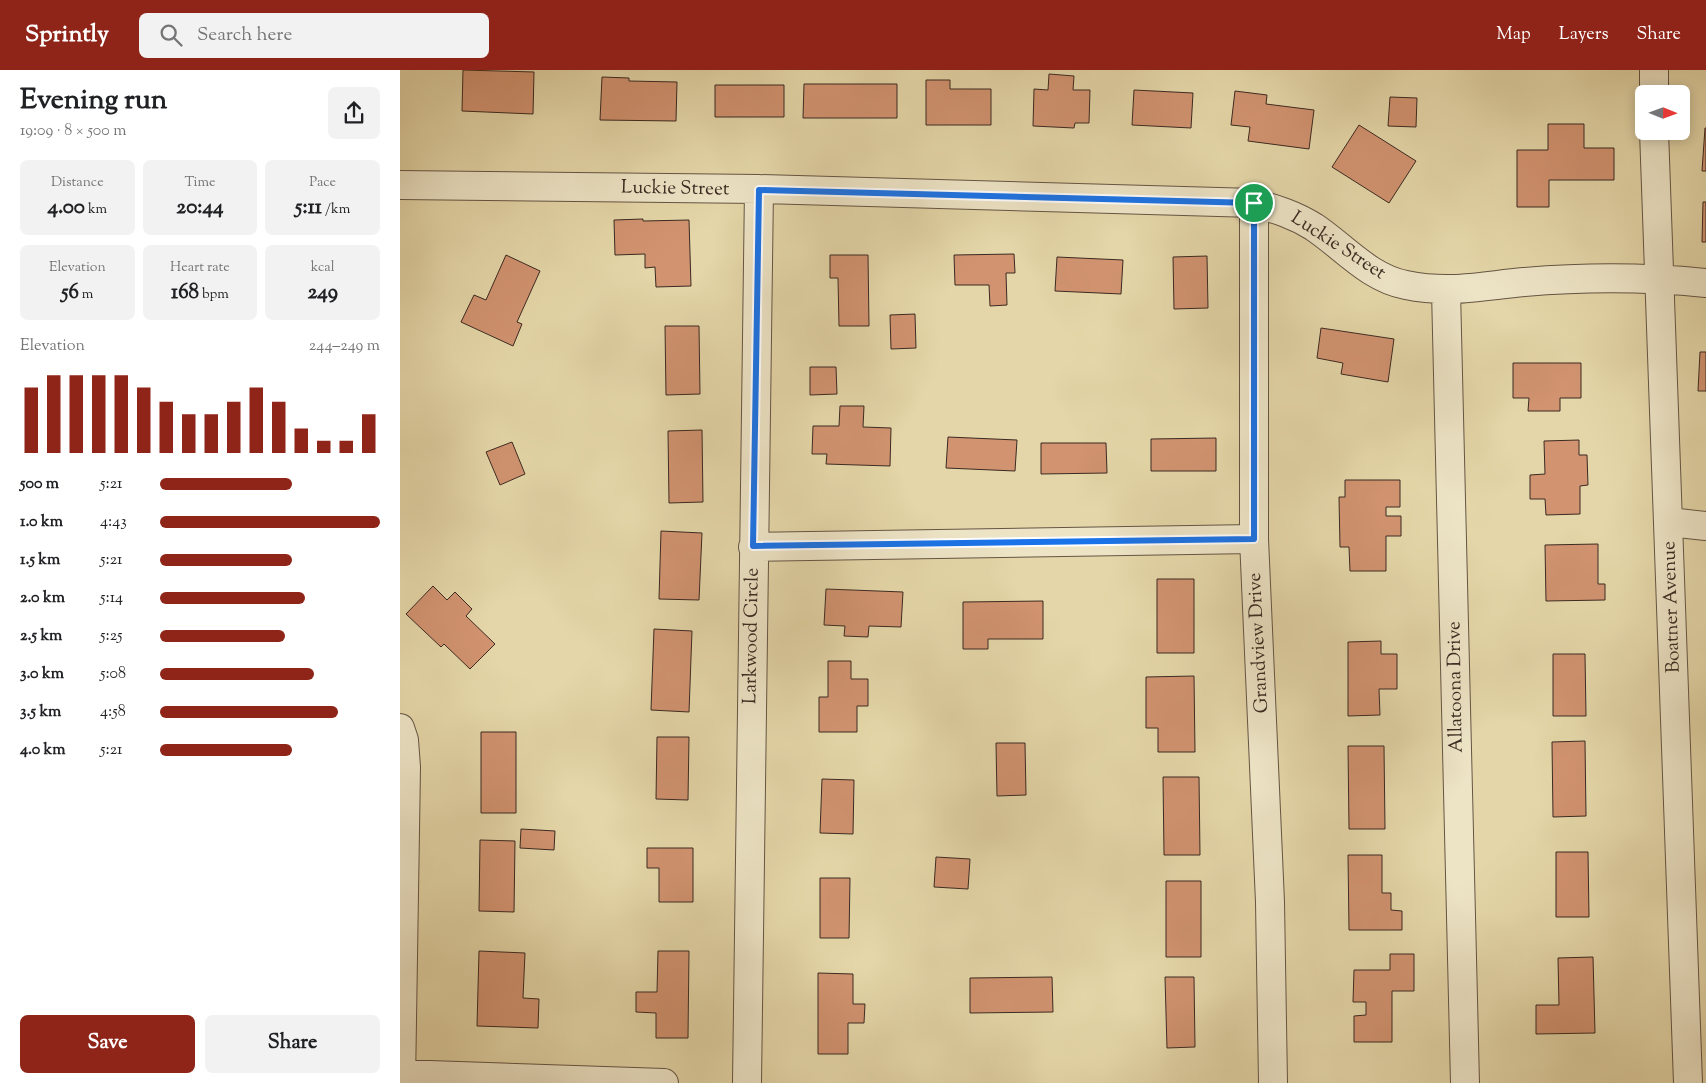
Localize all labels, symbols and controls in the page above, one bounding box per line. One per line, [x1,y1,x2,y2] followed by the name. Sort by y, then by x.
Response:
[139,13,489,58] search box
[25,18,109,52] text: Sprintly
[157,21,185,49] icon: search
[197,22,292,49] text: Search here
[1496,22,1531,48] text: Map
[1559,22,1609,48] text: Layers
[1637,22,1681,48] text: Share
[20,81,167,121] text: Evening run
[1635,85,1690,140] north arrow
[1635,85,1690,140] map controls
[328,87,380,139] button: share
[20,120,126,143] text: 19:09 · 8 × 500 m
[51,173,104,193] text: Distance
[184,173,216,193] text: Time
[309,173,336,193] text: Pace
[621,175,730,203] street label: Luckie Street
[1233,182,1275,224] pin
[1240,189,1268,217] icon: arrive
[47,193,85,223] text: 4.00
[176,193,224,223] text: 20:44
[295,193,322,223] text: 5:11
[85,200,107,220] text: km
[322,200,350,220] text: /km
[1285,205,1391,287] street label: Luckie Street
[49,258,106,278] text: Elevation
[170,258,230,278] text: Heart rate
[311,258,335,278] text: kcal
[61,278,79,308] text: 56
[171,278,199,308] text: 168
[307,278,338,308] text: 249
[79,285,93,305] text: m
[199,285,229,305] text: bpm
[20,335,85,358] text: Elevation
[309,335,380,358] text: 244–249 m
[20,473,59,496] text: 500 m
[100,473,123,496] text: 5:21
[20,511,63,534] text: 1.0 km
[100,511,127,534] text: 4:43
[1656,540,1688,673] street label: Boatner Avenue
[20,549,60,572] text: 1.5 km
[100,549,123,572] text: 5:21
[737,568,767,704] street label: Larkwood Circle
[1242,572,1276,714] street label: Grandview Drive
[20,587,65,610] text: 2.0 km
[100,587,123,610] text: 5:14
[1441,621,1471,753] street label: Allatoona Drive
[20,625,62,648] text: 2.5 km
[100,625,123,648] text: 5:25
[20,663,64,686] text: 3.0 km
[100,663,126,686] text: 5:08
[20,701,61,724] text: 3.5 km
[100,701,126,724] text: 4:58
[20,739,66,762] text: 4.0 km
[100,739,123,762] text: 5:21
[20,1015,195,1073] button: Save
[205,1015,380,1073] button: Share

